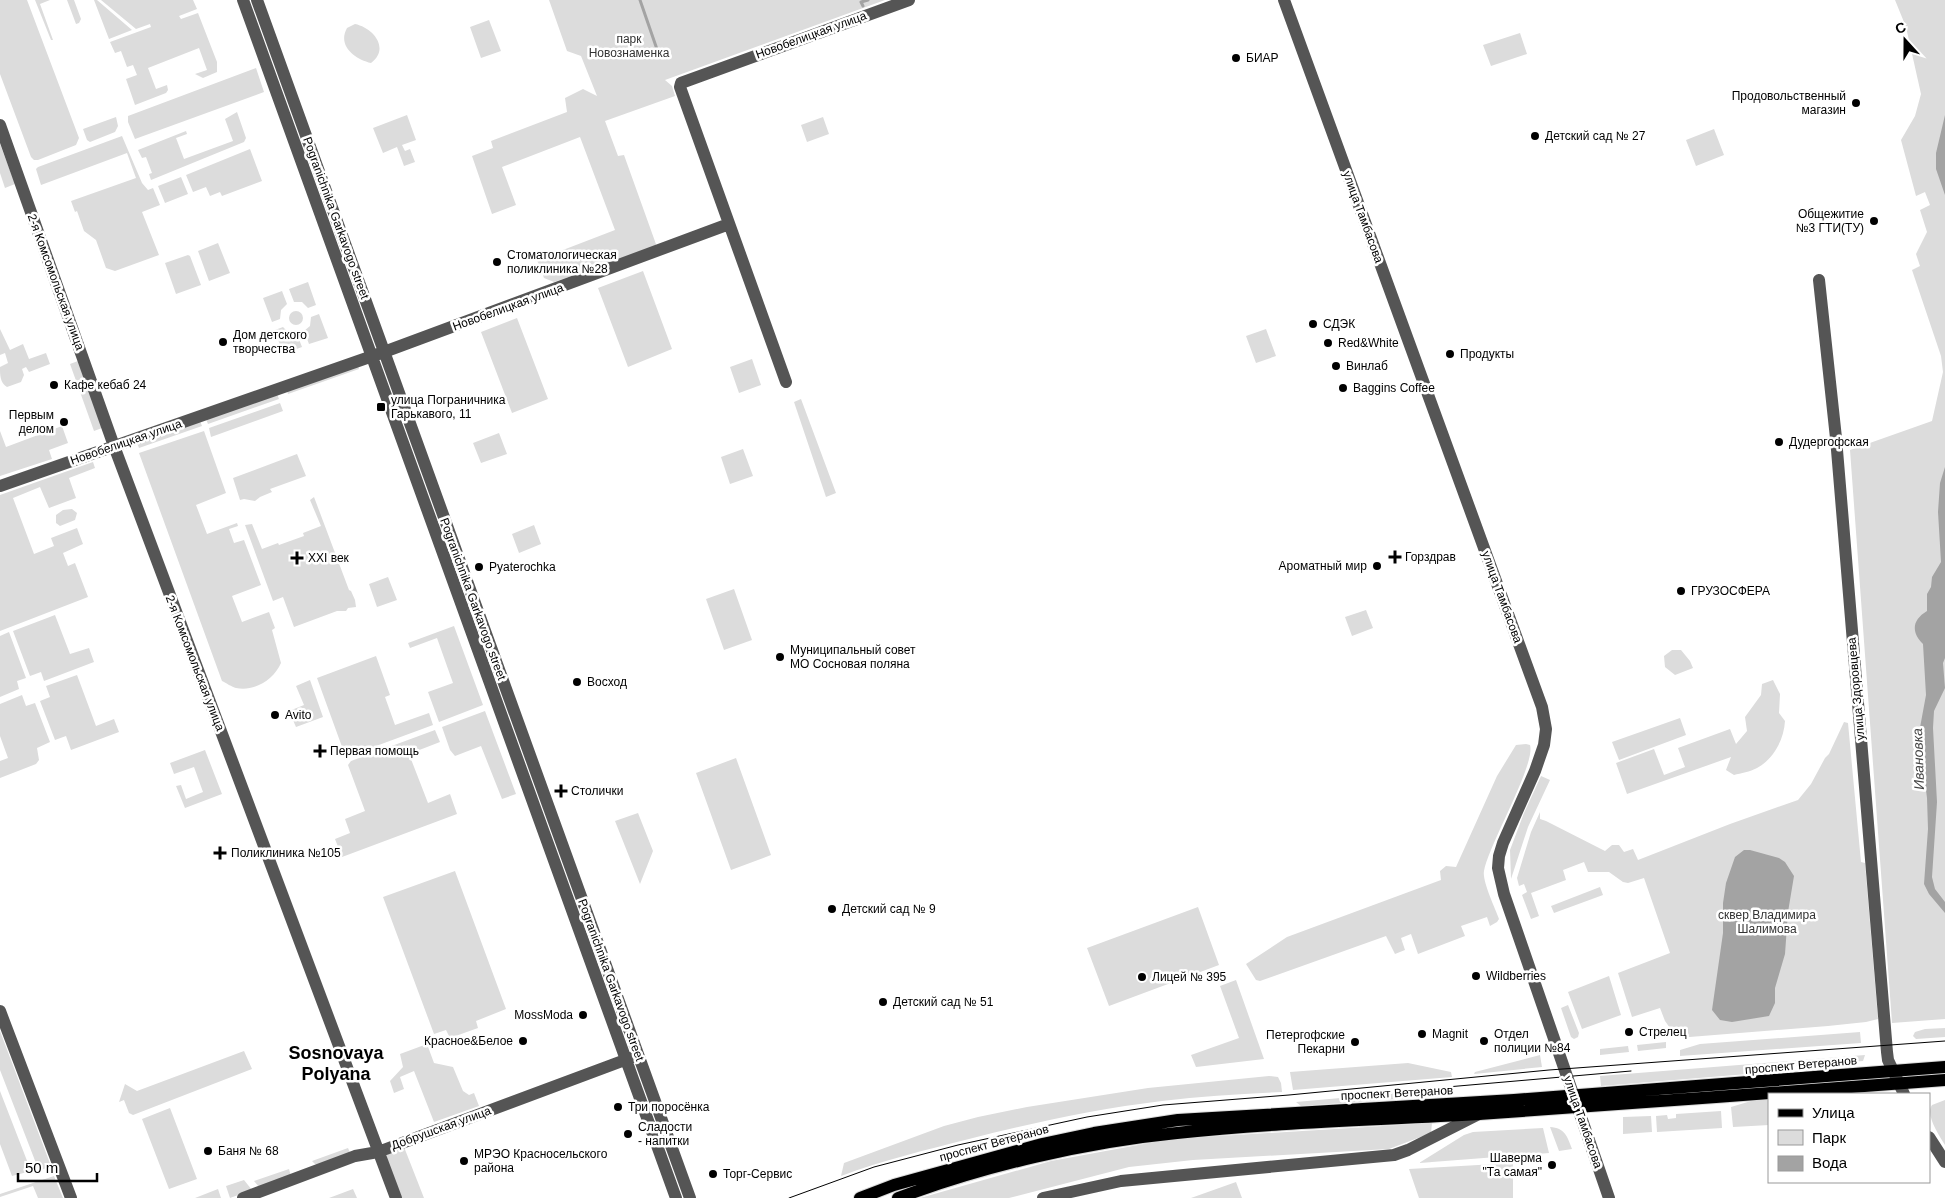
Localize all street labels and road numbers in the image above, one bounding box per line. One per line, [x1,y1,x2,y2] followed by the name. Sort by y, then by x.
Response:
[754,8,869,62] street label: Новобелицкая улица
[300,135,372,302] street label: Pogranichnika Garkavogo street
[1340,169,1386,265] street label: улица Тамбасова
[25,212,87,352] street label: 2-я Комсомольская улица
[451,280,566,334] street label: Новобелицкая улица
[68,416,184,468] street label: Новобелицкая улица
[437,516,509,683] street label: Pogranichnika Garkavogo street
[1479,549,1525,645] street label: улица Тамбасова
[163,593,227,733] street label: 2-я Комсомольская улица
[1844,637,1867,741] street label: улица Здоровцева
[575,897,647,1064] street label: Pogranichnika Garkavogo street
[1744,1053,1858,1077] street label: проспект Ветеранов
[1561,1074,1605,1170] street label: улица Тамбасова
[1340,1083,1454,1103] street label: проспект Ветеранов
[389,1103,493,1153] street label: Добрушская улица
[938,1122,1050,1164] street label: проспект Ветеранов

